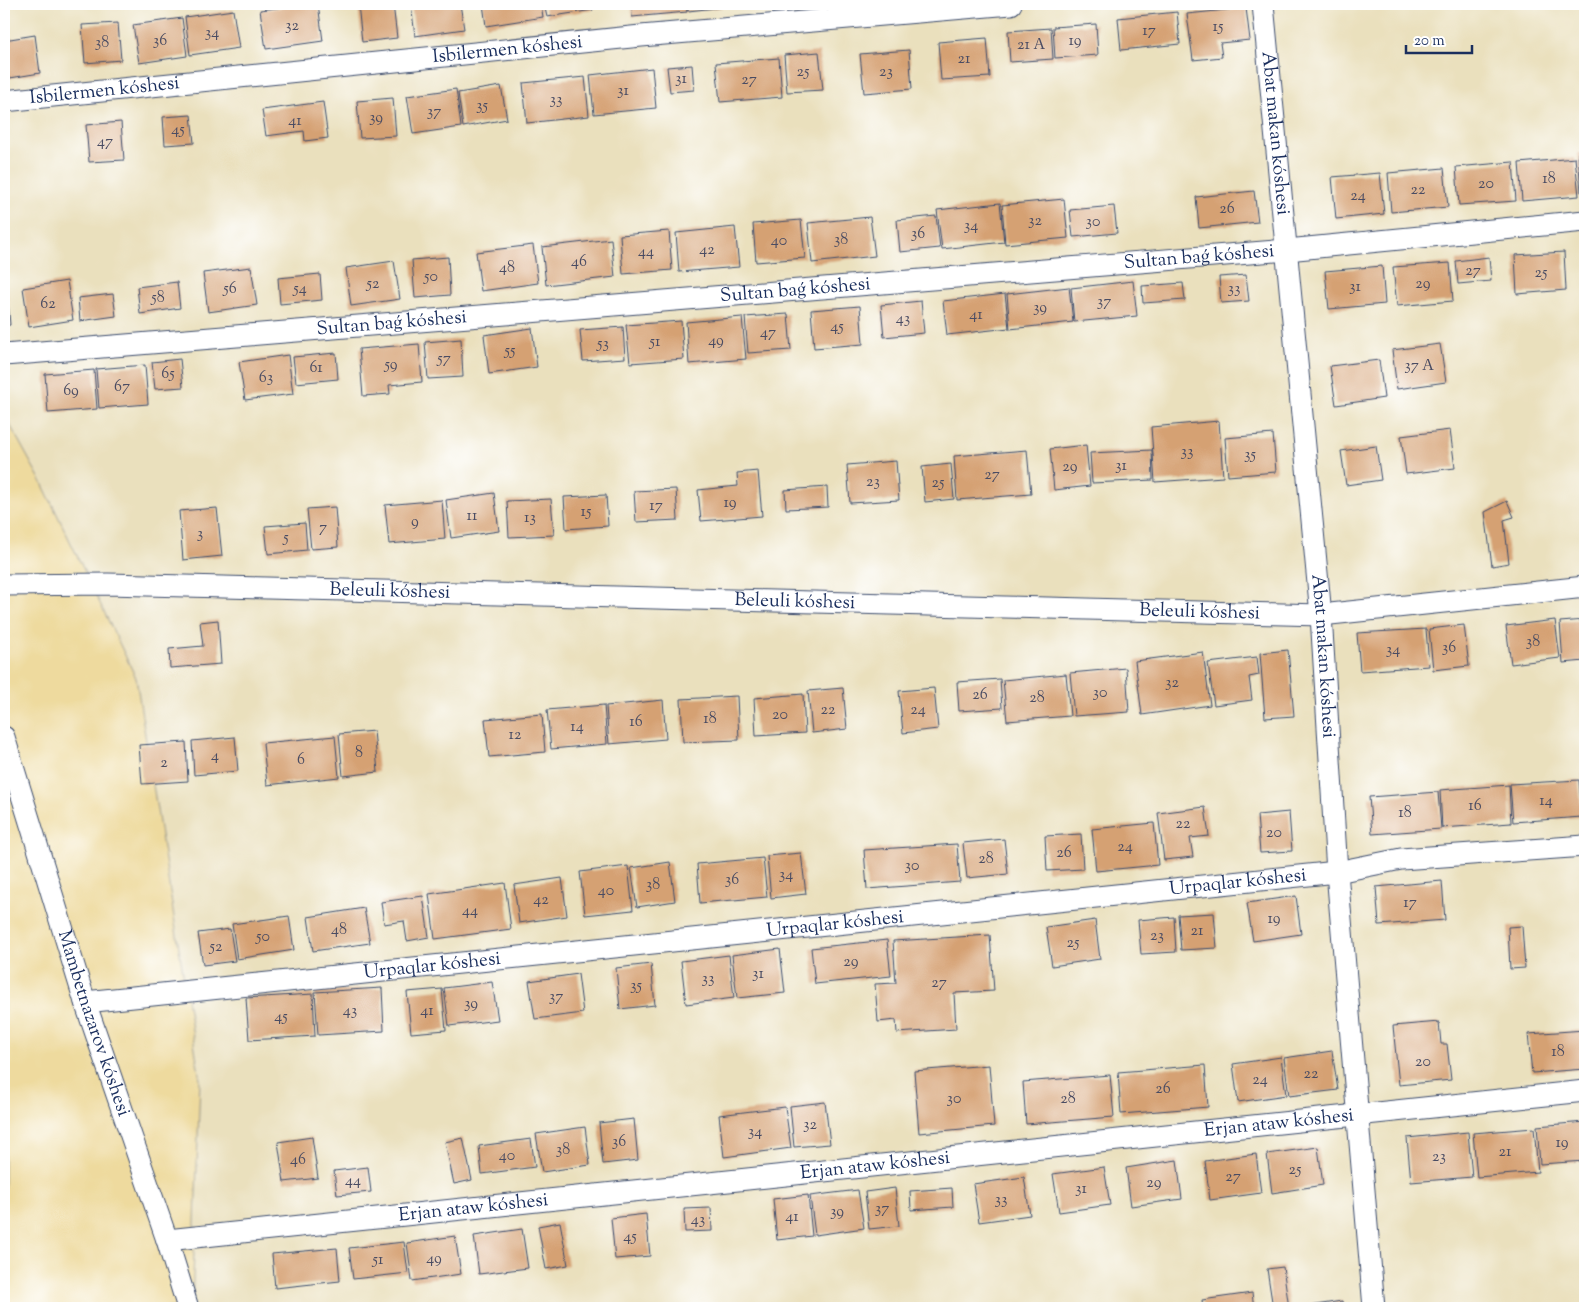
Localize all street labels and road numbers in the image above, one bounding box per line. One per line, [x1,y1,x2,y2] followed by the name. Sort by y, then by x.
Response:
[431,29,584,71] street label: Isbilermen kóshesi
[1254,50,1296,216] street label: Abat makan kóshesi
[28,70,181,112] street label: Isbilermen kóshesi
[1123,238,1275,277] street label: Sultan baǵ kóshesi
[719,271,872,310] street label: Sultan baǵ kóshesi
[315,304,468,343] street label: Sultan baǵ kóshesi
[1304,573,1342,739] street label: Abat makan kóshesi
[329,576,451,606] street label: Beleuli kóshesi
[734,587,856,617] street label: Beleuli kóshesi
[1139,597,1260,627] street label: Beleuli kóshesi
[1168,862,1308,903] street label: Urpaqlar kóshesi
[765,904,905,945] street label: Urpaqlar kóshesi
[50,927,137,1120] street label: Mambetnazarov kóshesi
[362,945,502,987] street label: Urpaqlar kóshesi
[1203,1102,1355,1144] street label: Erjan ataw kóshesi
[799,1144,951,1187] street label: Erjan ataw kóshesi
[397,1187,550,1229] street label: Erjan ataw kóshesi

